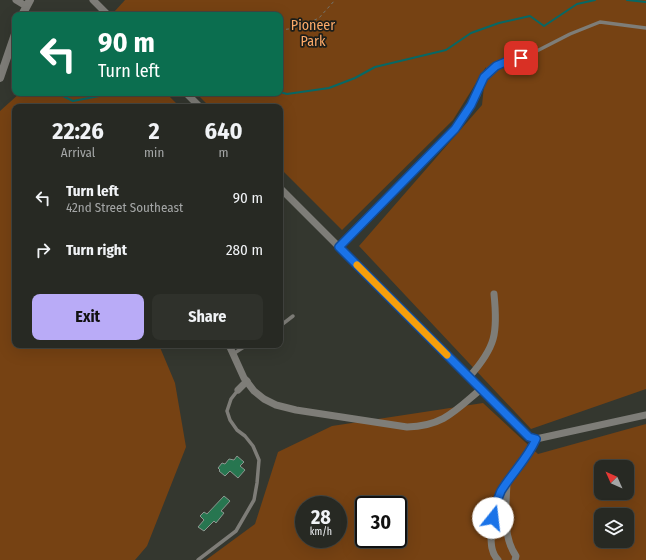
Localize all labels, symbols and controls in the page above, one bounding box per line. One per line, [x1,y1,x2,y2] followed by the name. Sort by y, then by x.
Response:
[291,17,335,50] park label: Pioneer Park
[98,26,155,59] text: 90 m
[32,28,84,80] icon: left
[504,41,538,75] pin
[510,47,532,69] icon: arrive
[98,60,160,82] text: Turn left
[52,117,104,145] text: 22:26
[149,117,160,145] text: 2
[205,117,243,145] text: 640
[61,145,95,160] text: Arrival
[144,145,164,160] text: min
[219,145,229,160] text: m
[66,182,119,200] text: Turn left
[32,187,54,209] icon: left
[233,189,263,207] text: 90 m
[66,200,183,215] text: 42nd Street Southeast
[32,239,54,261] icon: right
[66,241,127,259] text: Turn right
[226,241,263,259] text: 280 m
[32,294,144,340] button: Exit
[152,294,263,340] button: Share
[594,460,634,500] north arrow
[594,460,634,548] map controls
[355,496,407,548] speed limit sign: 30
[472,497,514,539] position arrow
[311,505,331,529] text: 28
[594,508,634,548] button: layers
[310,526,332,538] text: km/h

